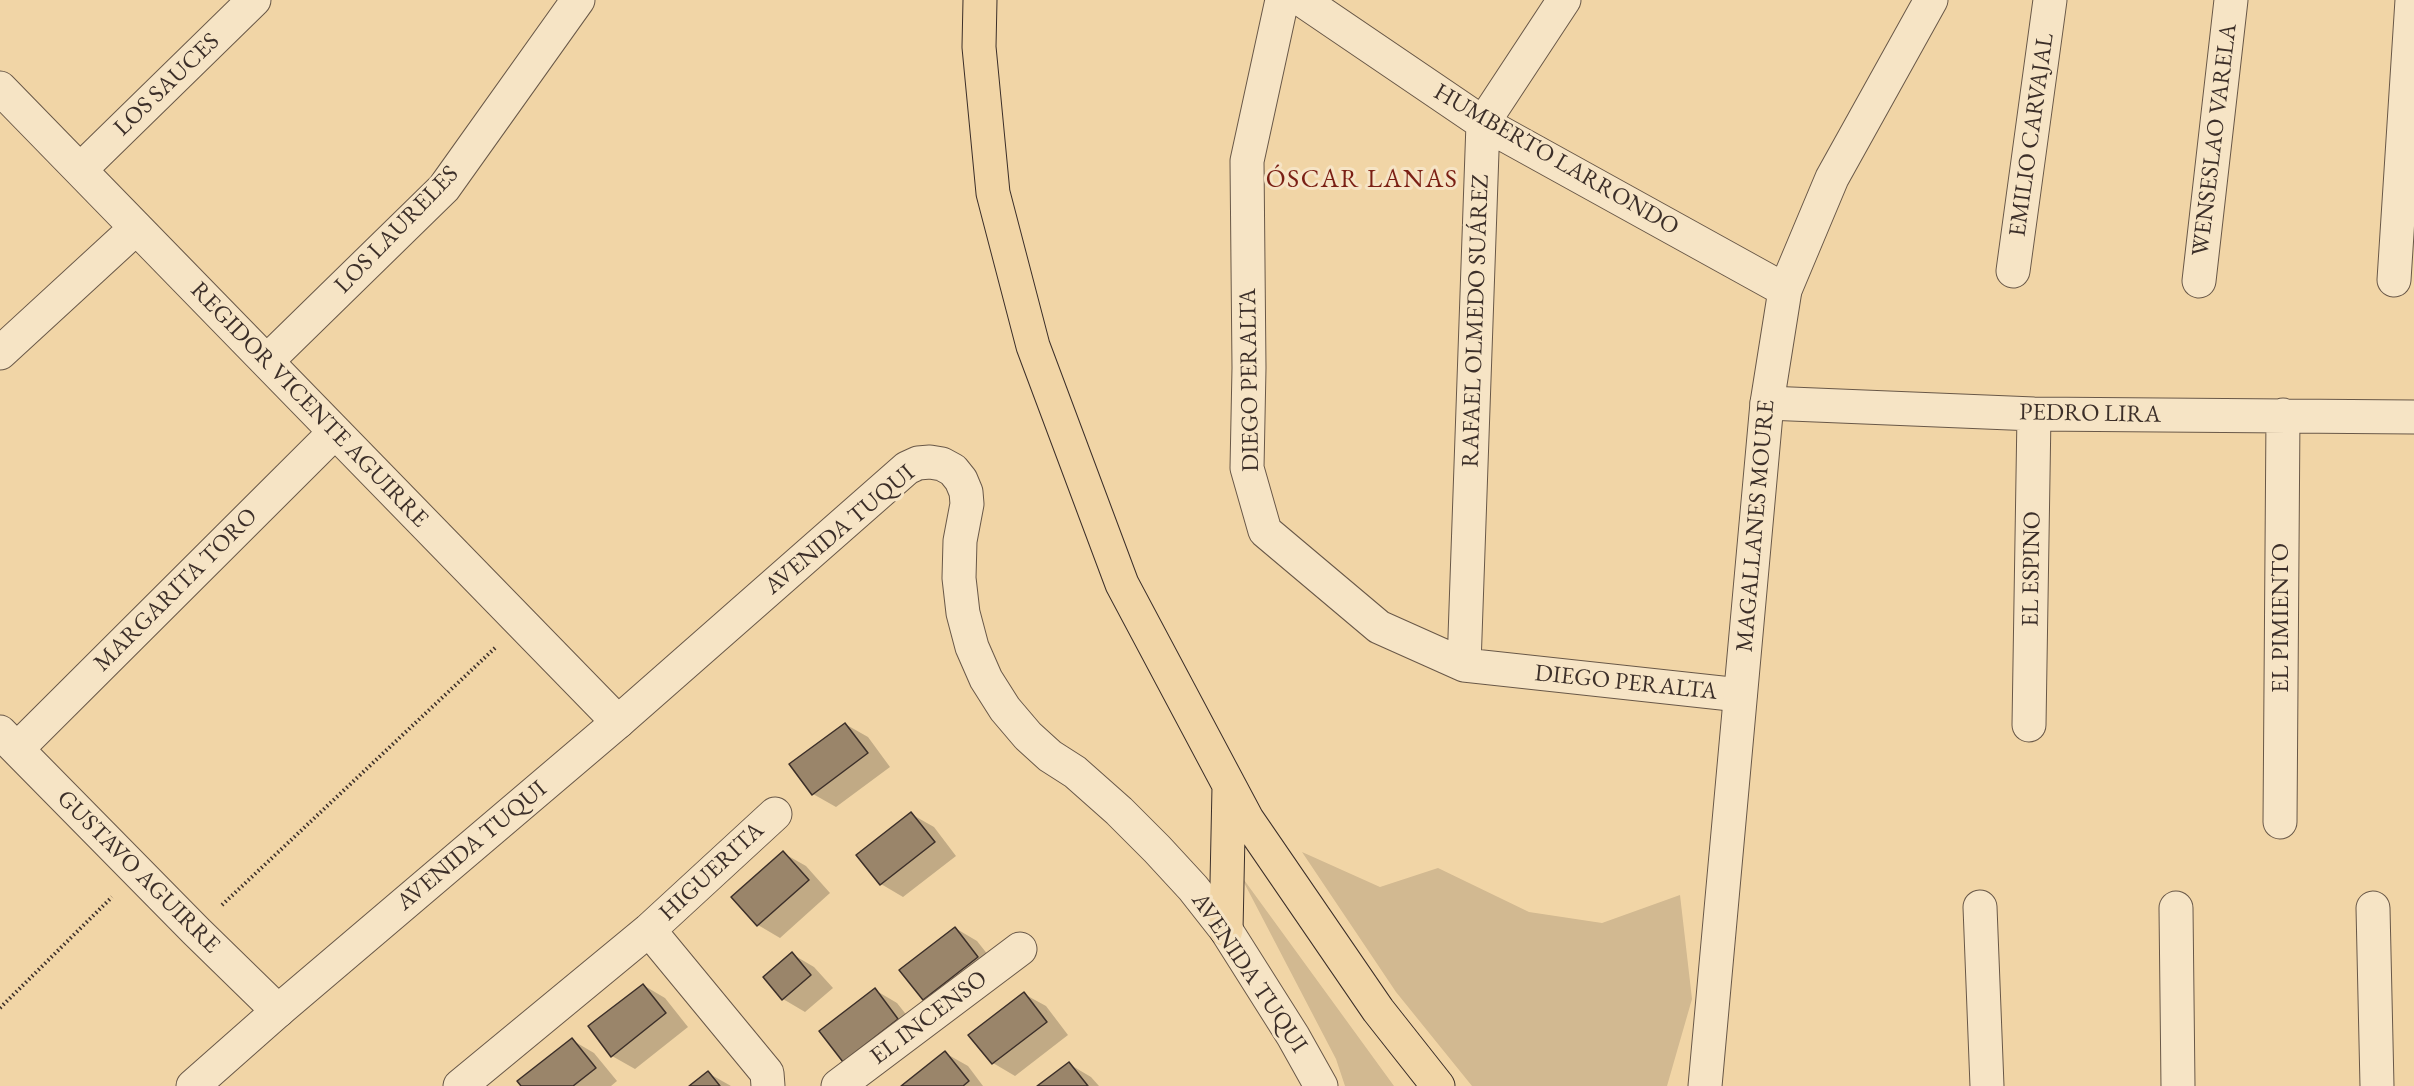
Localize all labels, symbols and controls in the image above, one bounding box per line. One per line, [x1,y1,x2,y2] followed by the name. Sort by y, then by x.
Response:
[2186,22,2244,258] street label: WENSESLAO VARELA
[108,28,226,142] street label: LOS SAUCES
[2003,31,2061,239] street label: EMILIO CARVAJAL
[1428,78,1684,242] street label: HUMBERTO LARRONDO
[329,160,465,300] street label: LOS LAURELES
[1266,164,1458,196] district label: ÓSCAR LANAS
[1456,174,1496,468] street label: RAFAEL OLMEDO SUÁREZ
[184,276,434,534] street label: REGIDOR VICENTE AGUIRRE
[1234,288,1266,472] street label: DIEGO PERALTA
[2019,398,2161,430] street label: PEDRO LIRA
[1731,399,1781,653] street label: MAGALLANES MOURE
[759,459,921,601] street label: AVENIDA TUQUI
[88,502,264,678] street label: MARGARITA TORO
[2017,511,2047,627] street label: EL ESPINO
[2267,543,2295,693] street label: EL PIMIENTO
[1533,659,1719,707] street label: DIEGO PERALTA
[391,775,553,917] street label: AVENIDA TUQUI
[50,784,226,960] street label: GUSTAVO AGUIRRE
[654,816,770,928] street label: HIGUERITA
[1185,887,1313,1059] street label: AVENIDA TUQUI
[865,965,993,1071] street label: EL INCENSO

